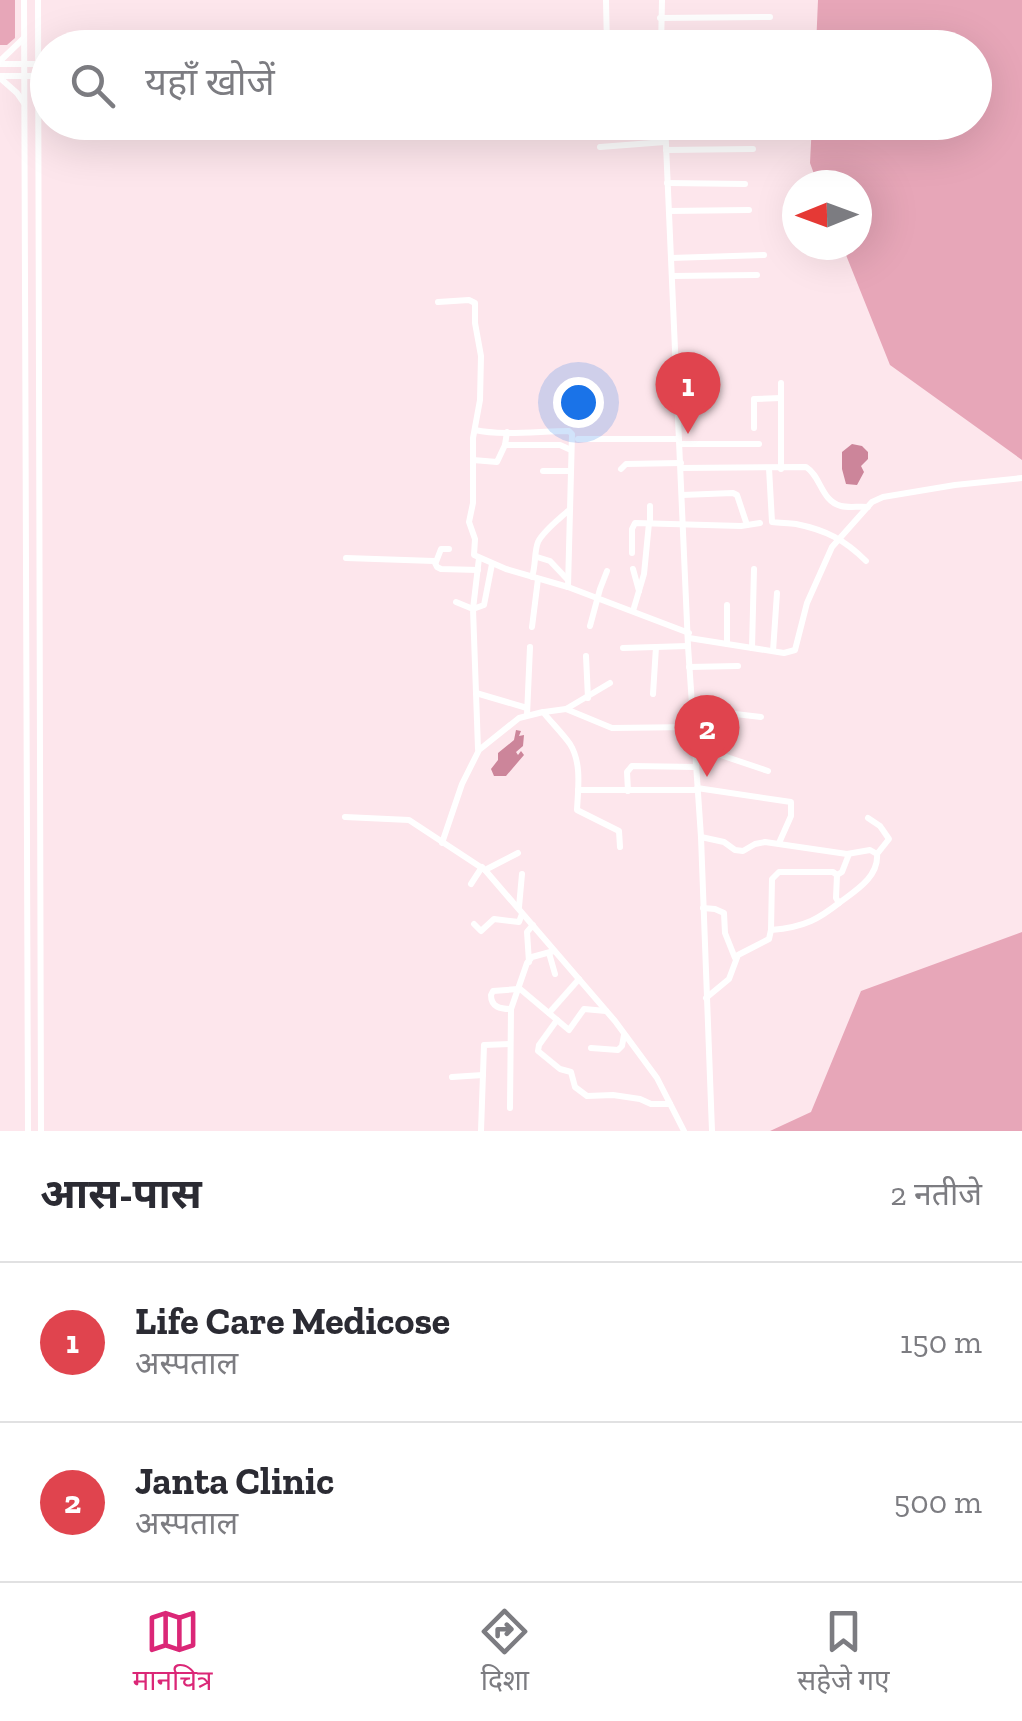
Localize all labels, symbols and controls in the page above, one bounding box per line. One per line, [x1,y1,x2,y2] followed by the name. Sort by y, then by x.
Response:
[30,30,992,140] search box
[65,58,120,113] icon: search
[145,59,275,105] text: यहाँ खोजें
[782,170,872,260] north arrow
[656,352,720,434] pin: 1
[553,377,604,428] your location
[674,694,740,777] pin: 2
[40,1168,202,1219] text: आस-पास
[890,1175,982,1213] text: 2 नतीजे
[135,1298,450,1344] text: Life Care Medicose
[66,1323,79,1361] text: 1
[900,1323,982,1361] text: 150 m
[135,1344,238,1382] text: अस्पताल
[135,1458,334,1504] text: Janta Clinic
[64,1483,81,1521] text: 2
[894,1483,982,1521] text: 500 m
[135,1504,238,1542] text: अस्पताल
[132,1604,212,1701] tab: मानचित्र
[477,1604,532,1701] tab: दिशा
[797,1604,890,1701] tab: सहेजे गए

